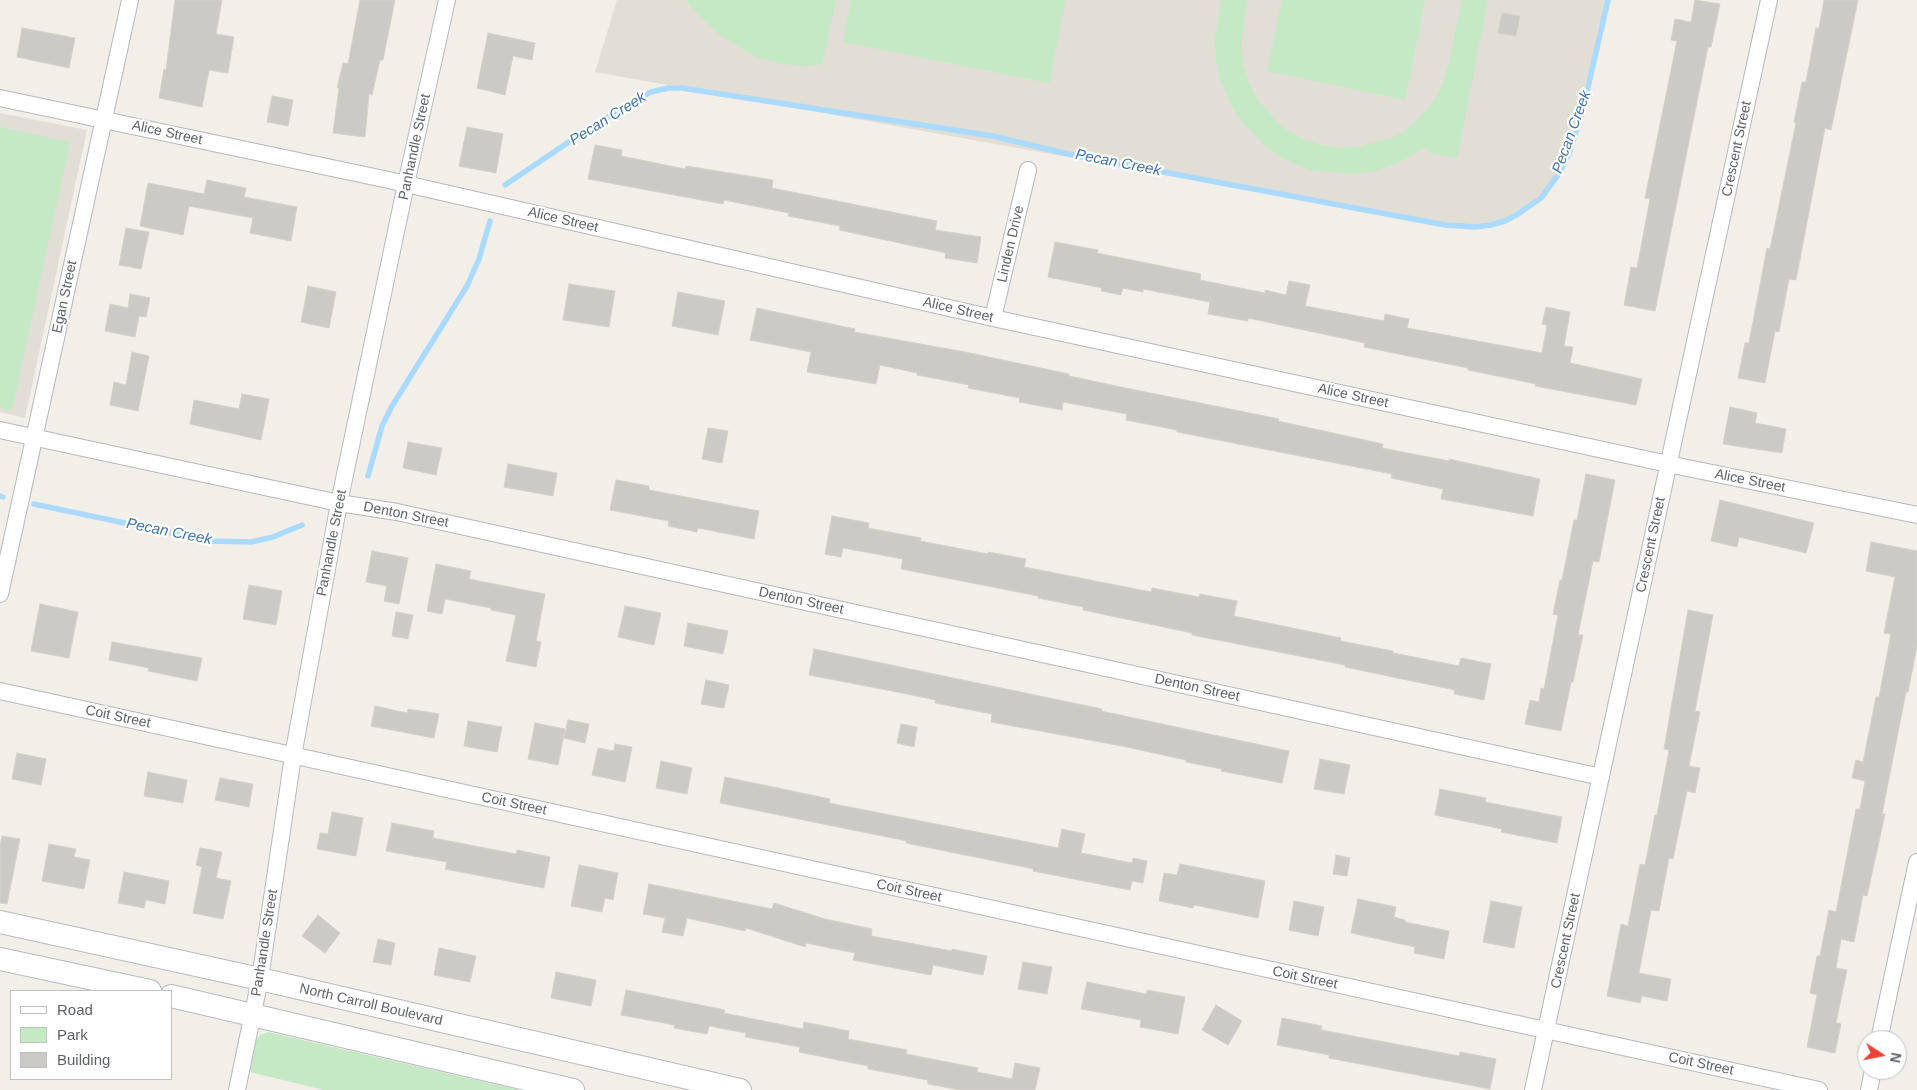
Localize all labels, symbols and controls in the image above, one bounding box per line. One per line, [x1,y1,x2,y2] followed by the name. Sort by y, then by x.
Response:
[566,88,650,150] water label: Pecan Creek
[1549,88,1595,176] water label: Pecan Creek
[396,92,434,202] street label: Panhandle Street
[1719,100,1755,198] street label: Crescent Street
[130,117,204,149] street label: Alice Street
[1074,146,1162,180] water label: Pecan Creek
[526,204,600,236] street label: Alice Street
[994,204,1028,284] street label: Linden Drive
[49,259,81,335] street label: Egan Street
[921,294,995,326] street label: Alice Street
[1316,380,1390,412] street label: Alice Street
[1713,466,1787,496] street label: Alice Street
[313,488,351,598] street label: Panhandle Street
[1633,496,1669,594] street label: Crescent Street
[362,499,450,531] street label: Denton Street
[125,515,213,549] water label: Pecan Creek
[757,584,845,618] street label: Denton Street
[1153,671,1241,705] street label: Denton Street
[84,702,152,732] street label: Coit Street
[480,789,548,819] street label: Coit Street
[875,876,943,906] street label: Coit Street
[248,888,282,998] street label: Panhandle Street
[1548,892,1584,990] street label: Crescent Street
[1271,963,1339,993] street label: Coit Street
[298,980,444,1030] street label: North Carroll Boulevard
[10,990,172,1080] legend
[57,1001,93,1018] text: Road
[57,1026,88,1043] text: Park
[1857,1030,1907,1080] north arrow
[1667,1049,1735,1079] street label: Coit Street
[57,1051,110,1068] text: Building
[1887,1051,1905,1064] text: N

